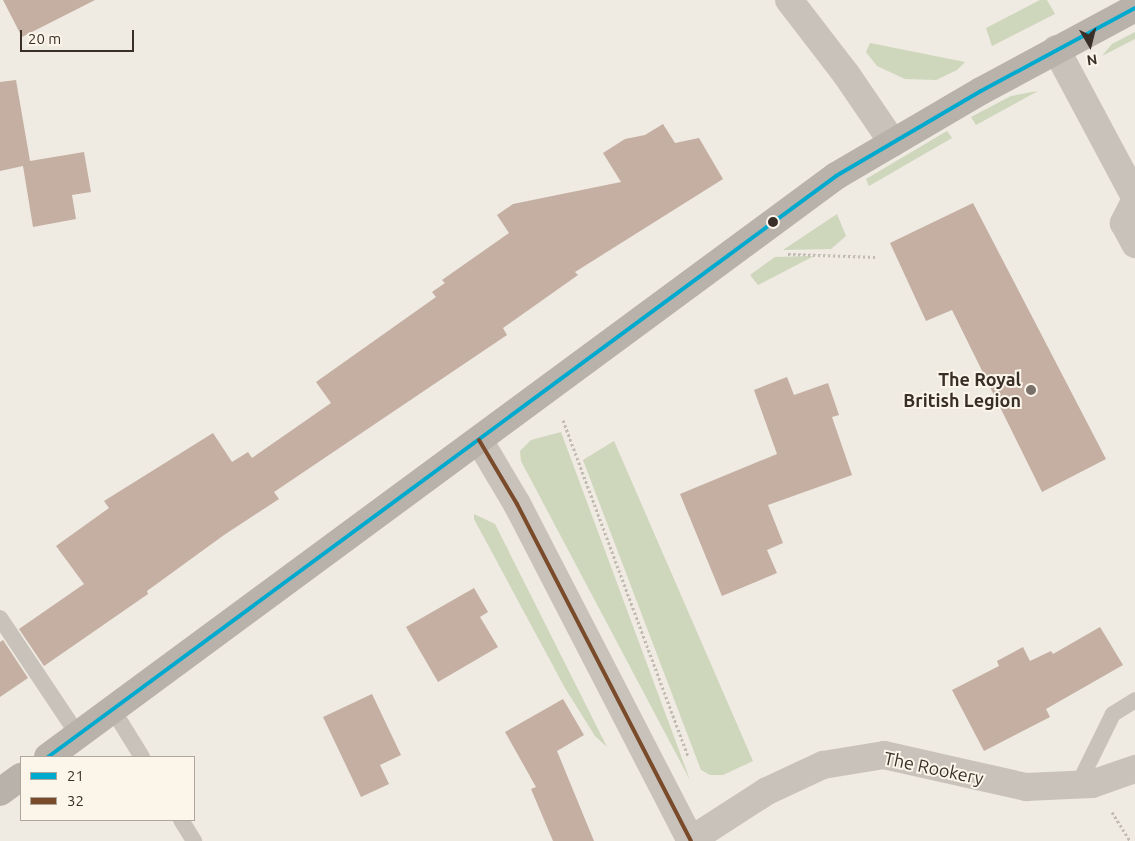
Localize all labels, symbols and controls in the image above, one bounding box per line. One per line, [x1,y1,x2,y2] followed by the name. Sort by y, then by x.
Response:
[22,20,136,52] scale bar
[1065,20,1115,70] north arrow
[28,30,61,47] text: 20 m
[1086,51,1098,69] text: N
[768,217,778,227] unlabelled marker
[903,369,1021,412] place label: The Royal British Legion
[1025,384,1037,396] marker: The Royal British Legion
[882,747,986,789] street label: The Rookery
[20,756,195,821] legend
[67,767,84,784] text: 21
[67,792,84,809] text: 32

